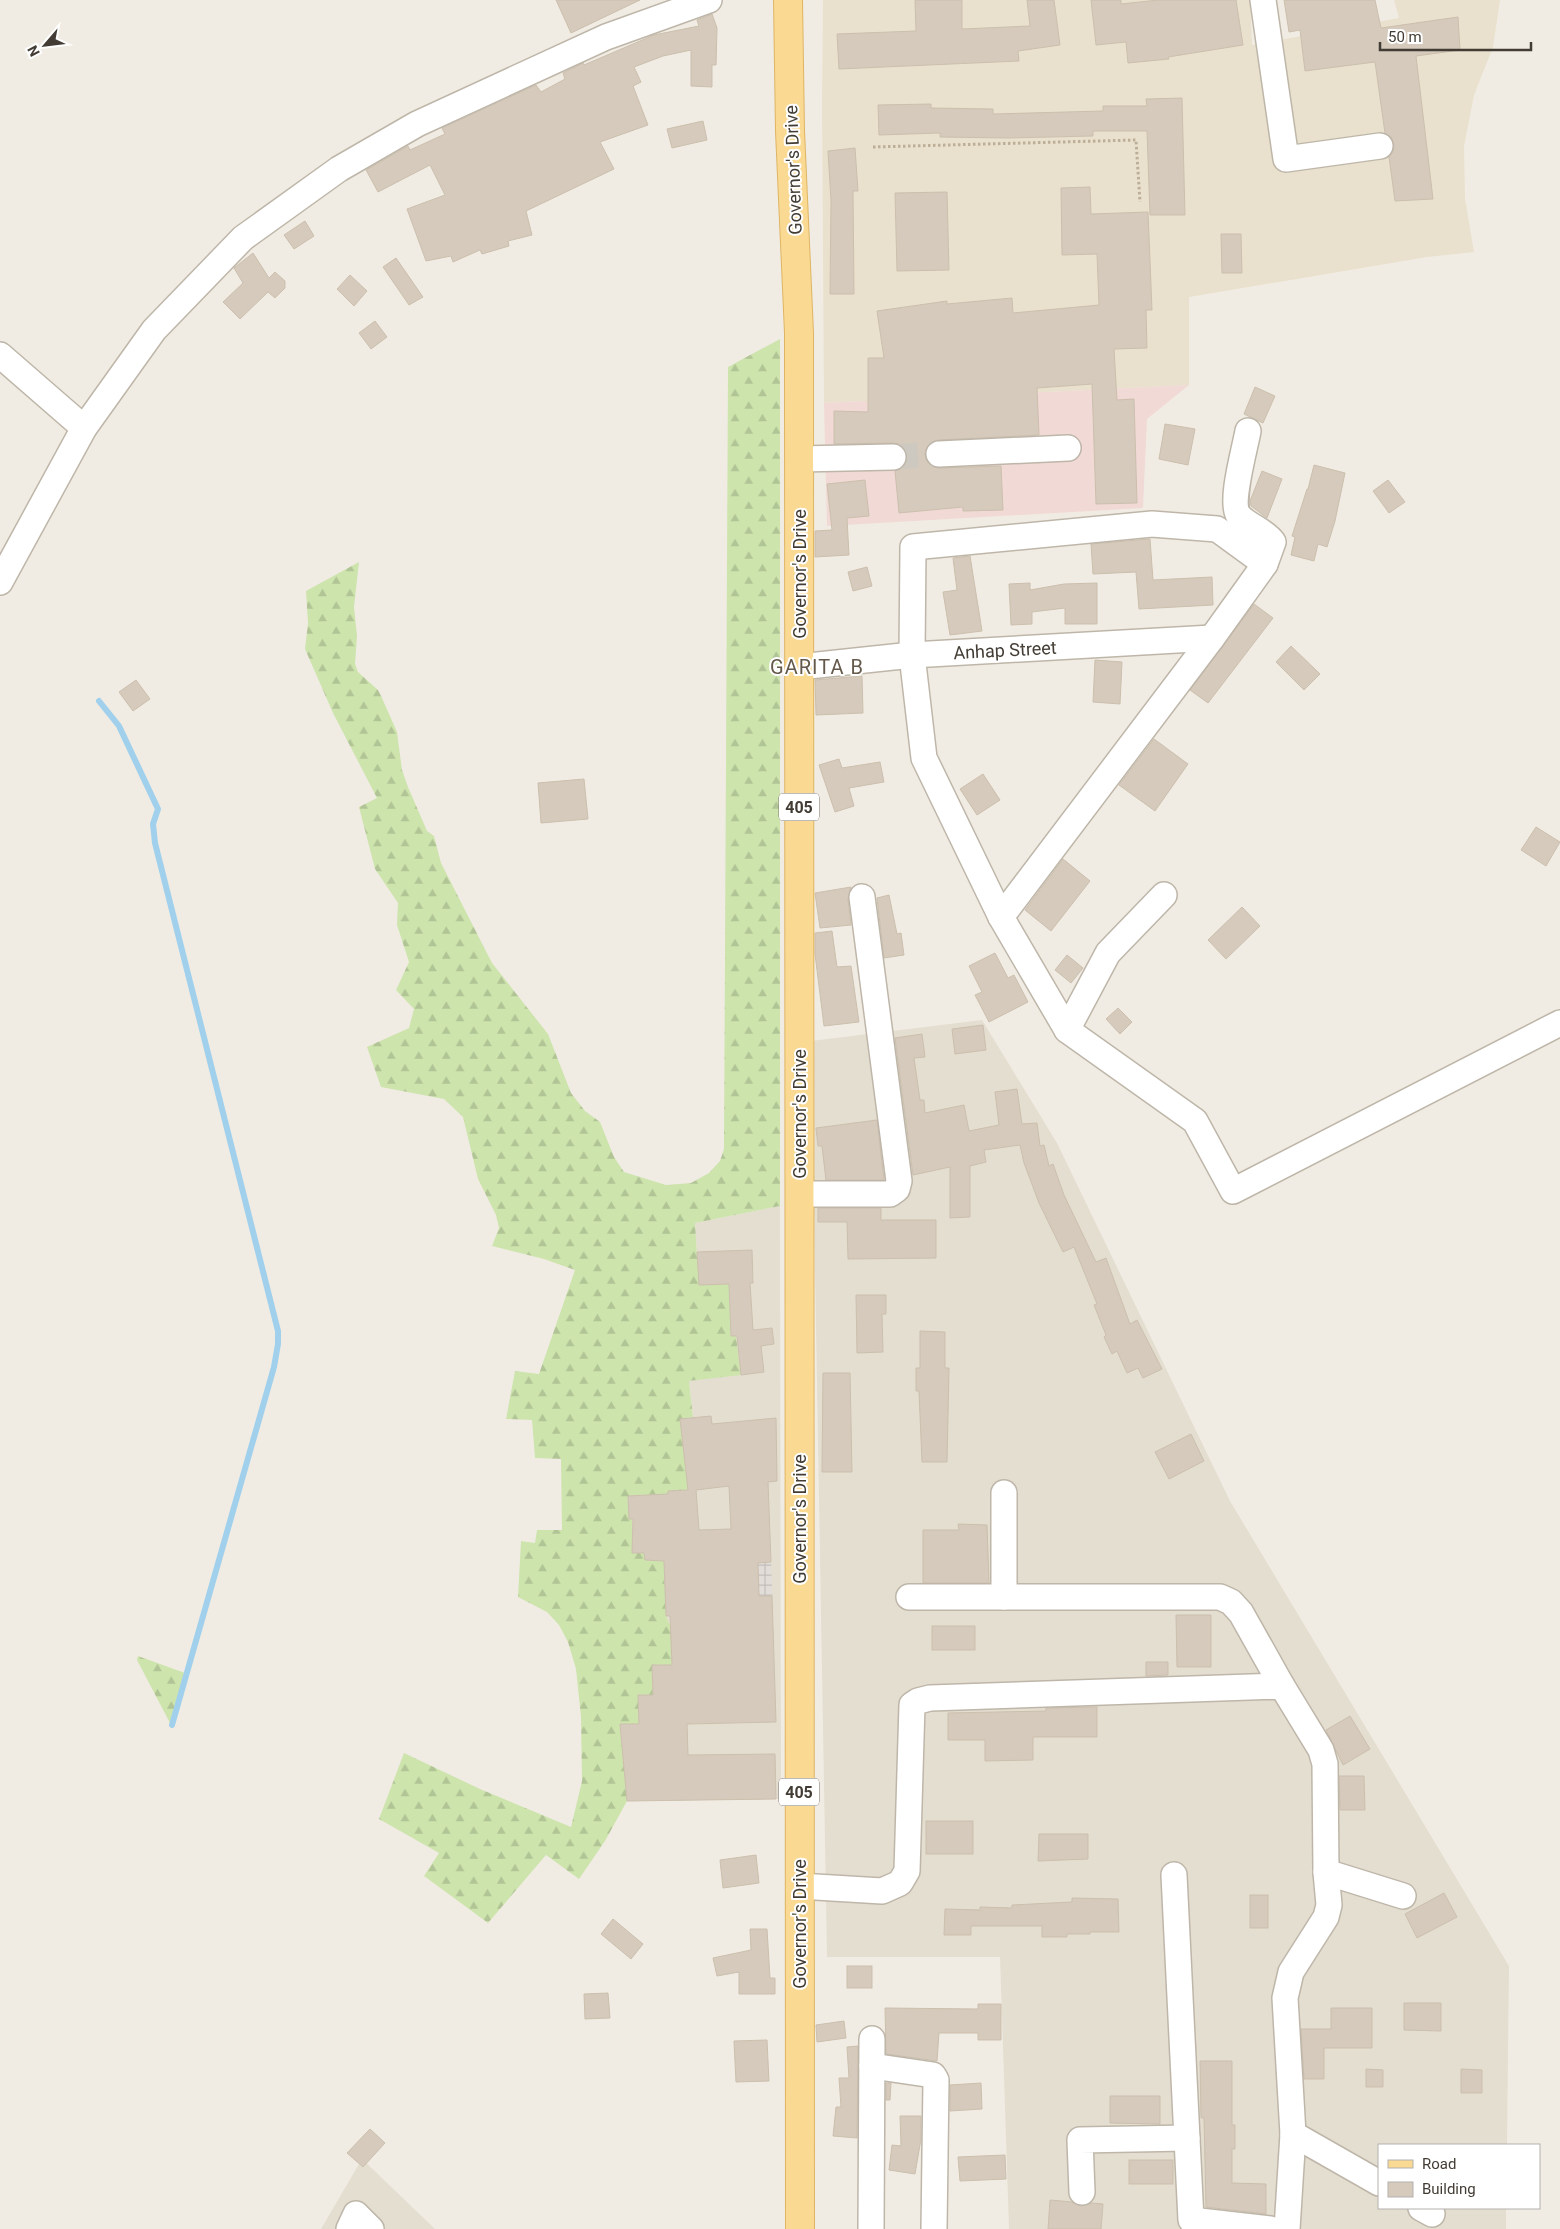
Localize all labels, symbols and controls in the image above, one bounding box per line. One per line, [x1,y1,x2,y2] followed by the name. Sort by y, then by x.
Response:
[20,20,70,70] north arrow
[1380,20,1531,52] scale bar
[1388,28,1422,46] text: 50 m
[24,43,43,59] text: N
[780,105,806,235] street label: Governor's Drive
[789,509,810,639] street label: Governor's Drive
[953,637,1057,663] street label: Anhap Street
[770,655,864,679] district label: GARITA B
[779,794,819,820] road number: 405
[789,1049,810,1179] street label: Governor's Drive
[789,1454,810,1584] street label: Governor's Drive
[779,1778,819,1805] road number: 405
[789,1859,810,1989] street label: Governor's Drive
[1378,2144,1540,2209] legend
[1422,2155,1456,2173] text: Road
[1422,2180,1476,2198] text: Building

